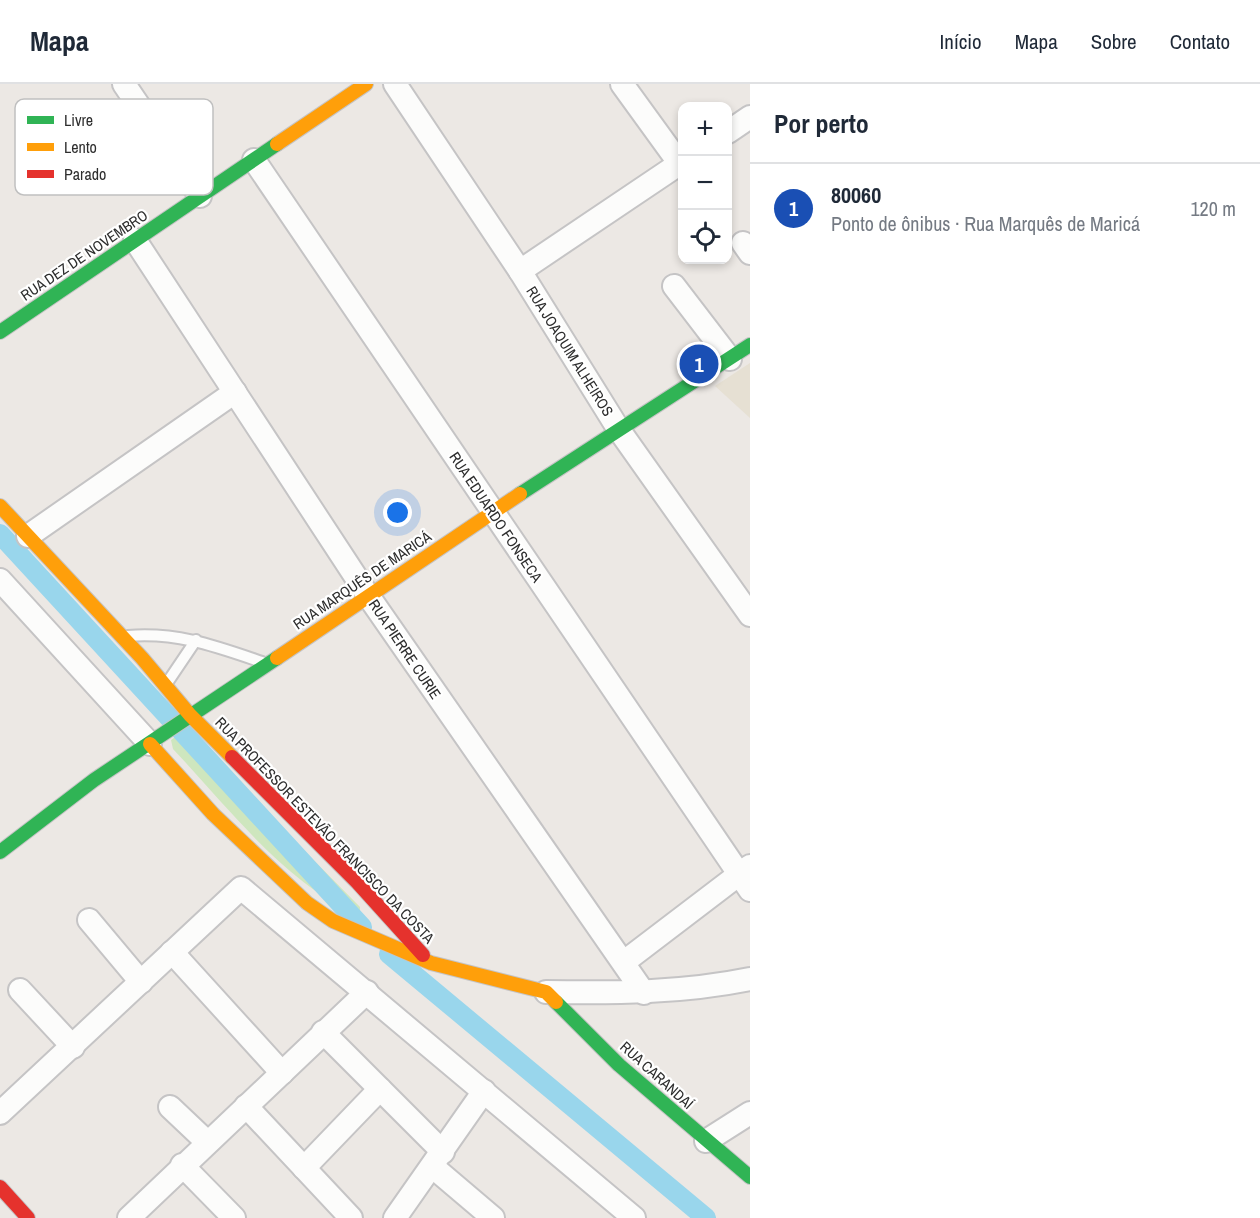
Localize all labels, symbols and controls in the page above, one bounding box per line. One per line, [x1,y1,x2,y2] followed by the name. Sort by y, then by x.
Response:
[30,22,89,60] text: Mapa
[940,27,982,56] text: Início
[1015,27,1058,56] text: Mapa
[1091,27,1137,56] text: Sobre
[1170,27,1230,56] text: Contato
[15,99,213,195] legend
[678,102,732,264] map controls
[678,102,732,156] button: +
[774,106,869,141] text: Por perto
[64,109,93,131] text: Livre
[64,136,97,158] text: Lento
[678,156,732,210] button: −
[64,163,106,185] text: Parado
[831,180,881,210] text: 80060
[789,195,798,222] text: 1
[1190,195,1236,222] text: 120 m
[16,205,152,305] street label: RUA DEZ DE NOVEMBRO
[678,210,732,264] button: locate
[831,210,1140,237] text: Ponto de ônibus · Rua Marquês de Maricá
[521,282,619,420] street label: RUA JOAQUIM ALHEIROS
[680,342,718,386] pin: 1
[444,448,548,587] street label: RUA EDUARDO FONSECA
[383,498,412,527] your location
[289,525,436,634] street label: RUA MARQUÊS DE MARICÁ
[364,595,446,703] street label: RUA PIERRE CURIE
[211,712,440,948] street label: RUA PROFESSOR ESTEVÃO FRANCISCO DA COSTA
[616,1036,699,1114] street label: RUA CARANDAÍ

